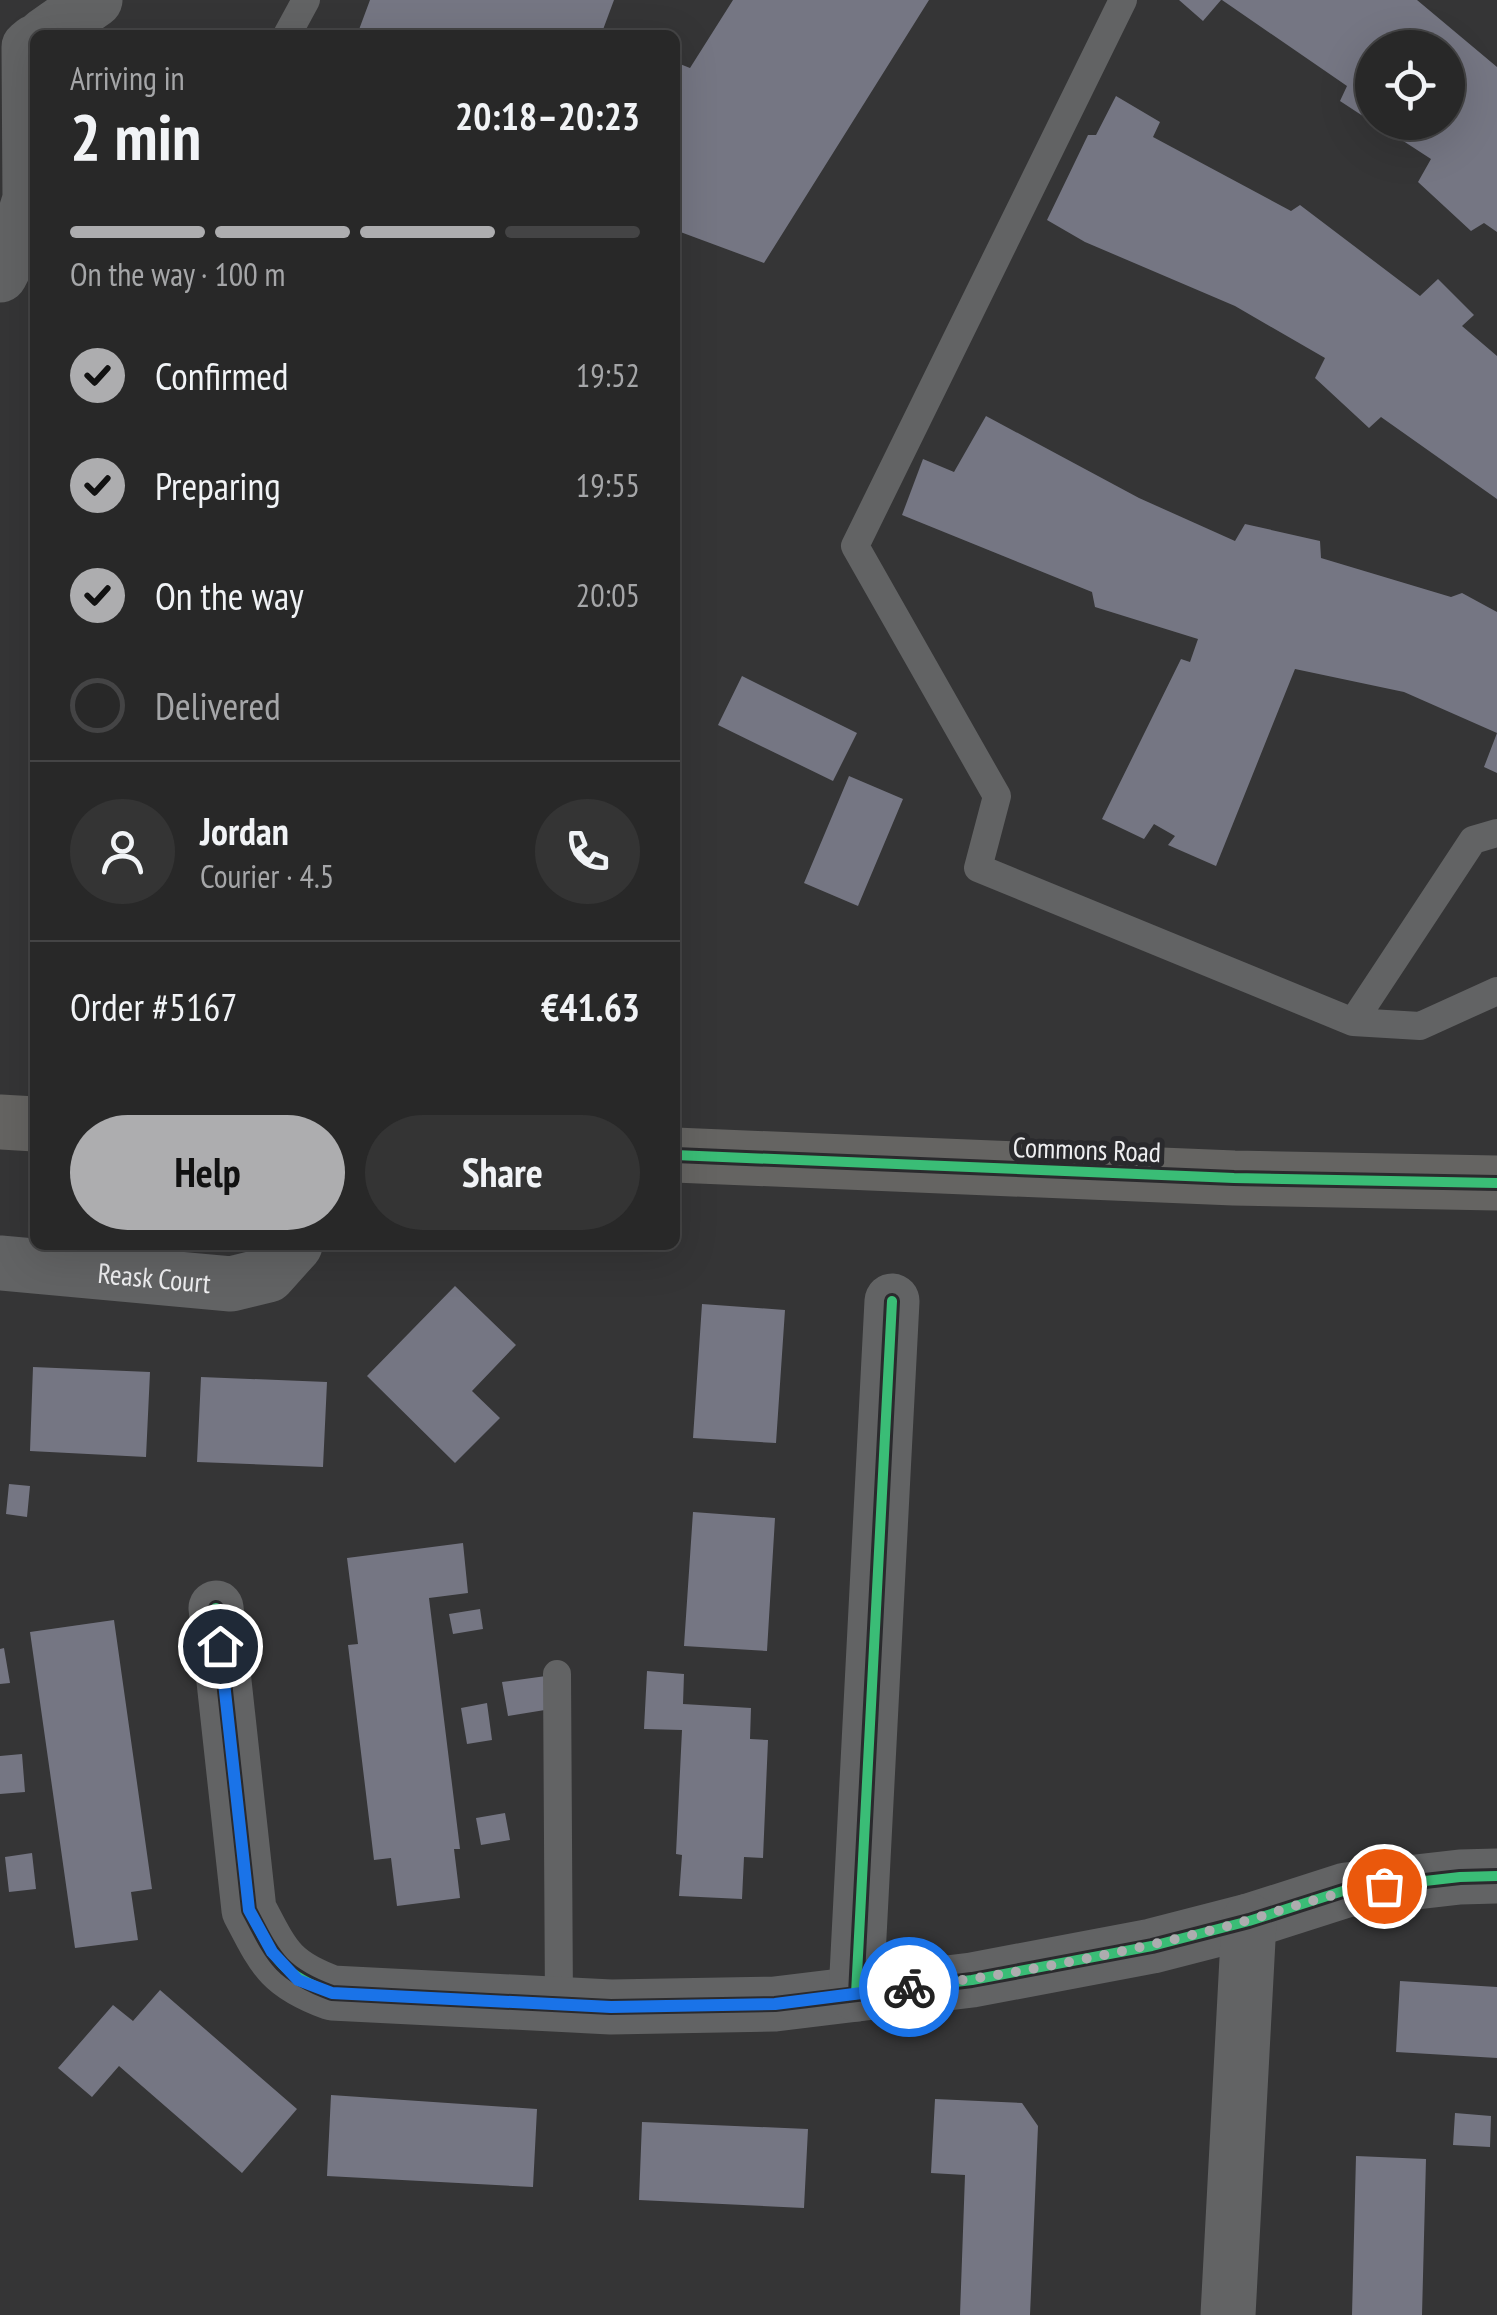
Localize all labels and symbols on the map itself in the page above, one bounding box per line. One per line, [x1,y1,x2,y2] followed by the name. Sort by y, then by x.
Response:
[1012,1128,1162,1170] street label: Commons Road
[96,1253,213,1301] street label: Reask Court
[178,1604,263,1689] pin
[1342,1844,1427,1929] pin
[859,1937,959,2037] courier

